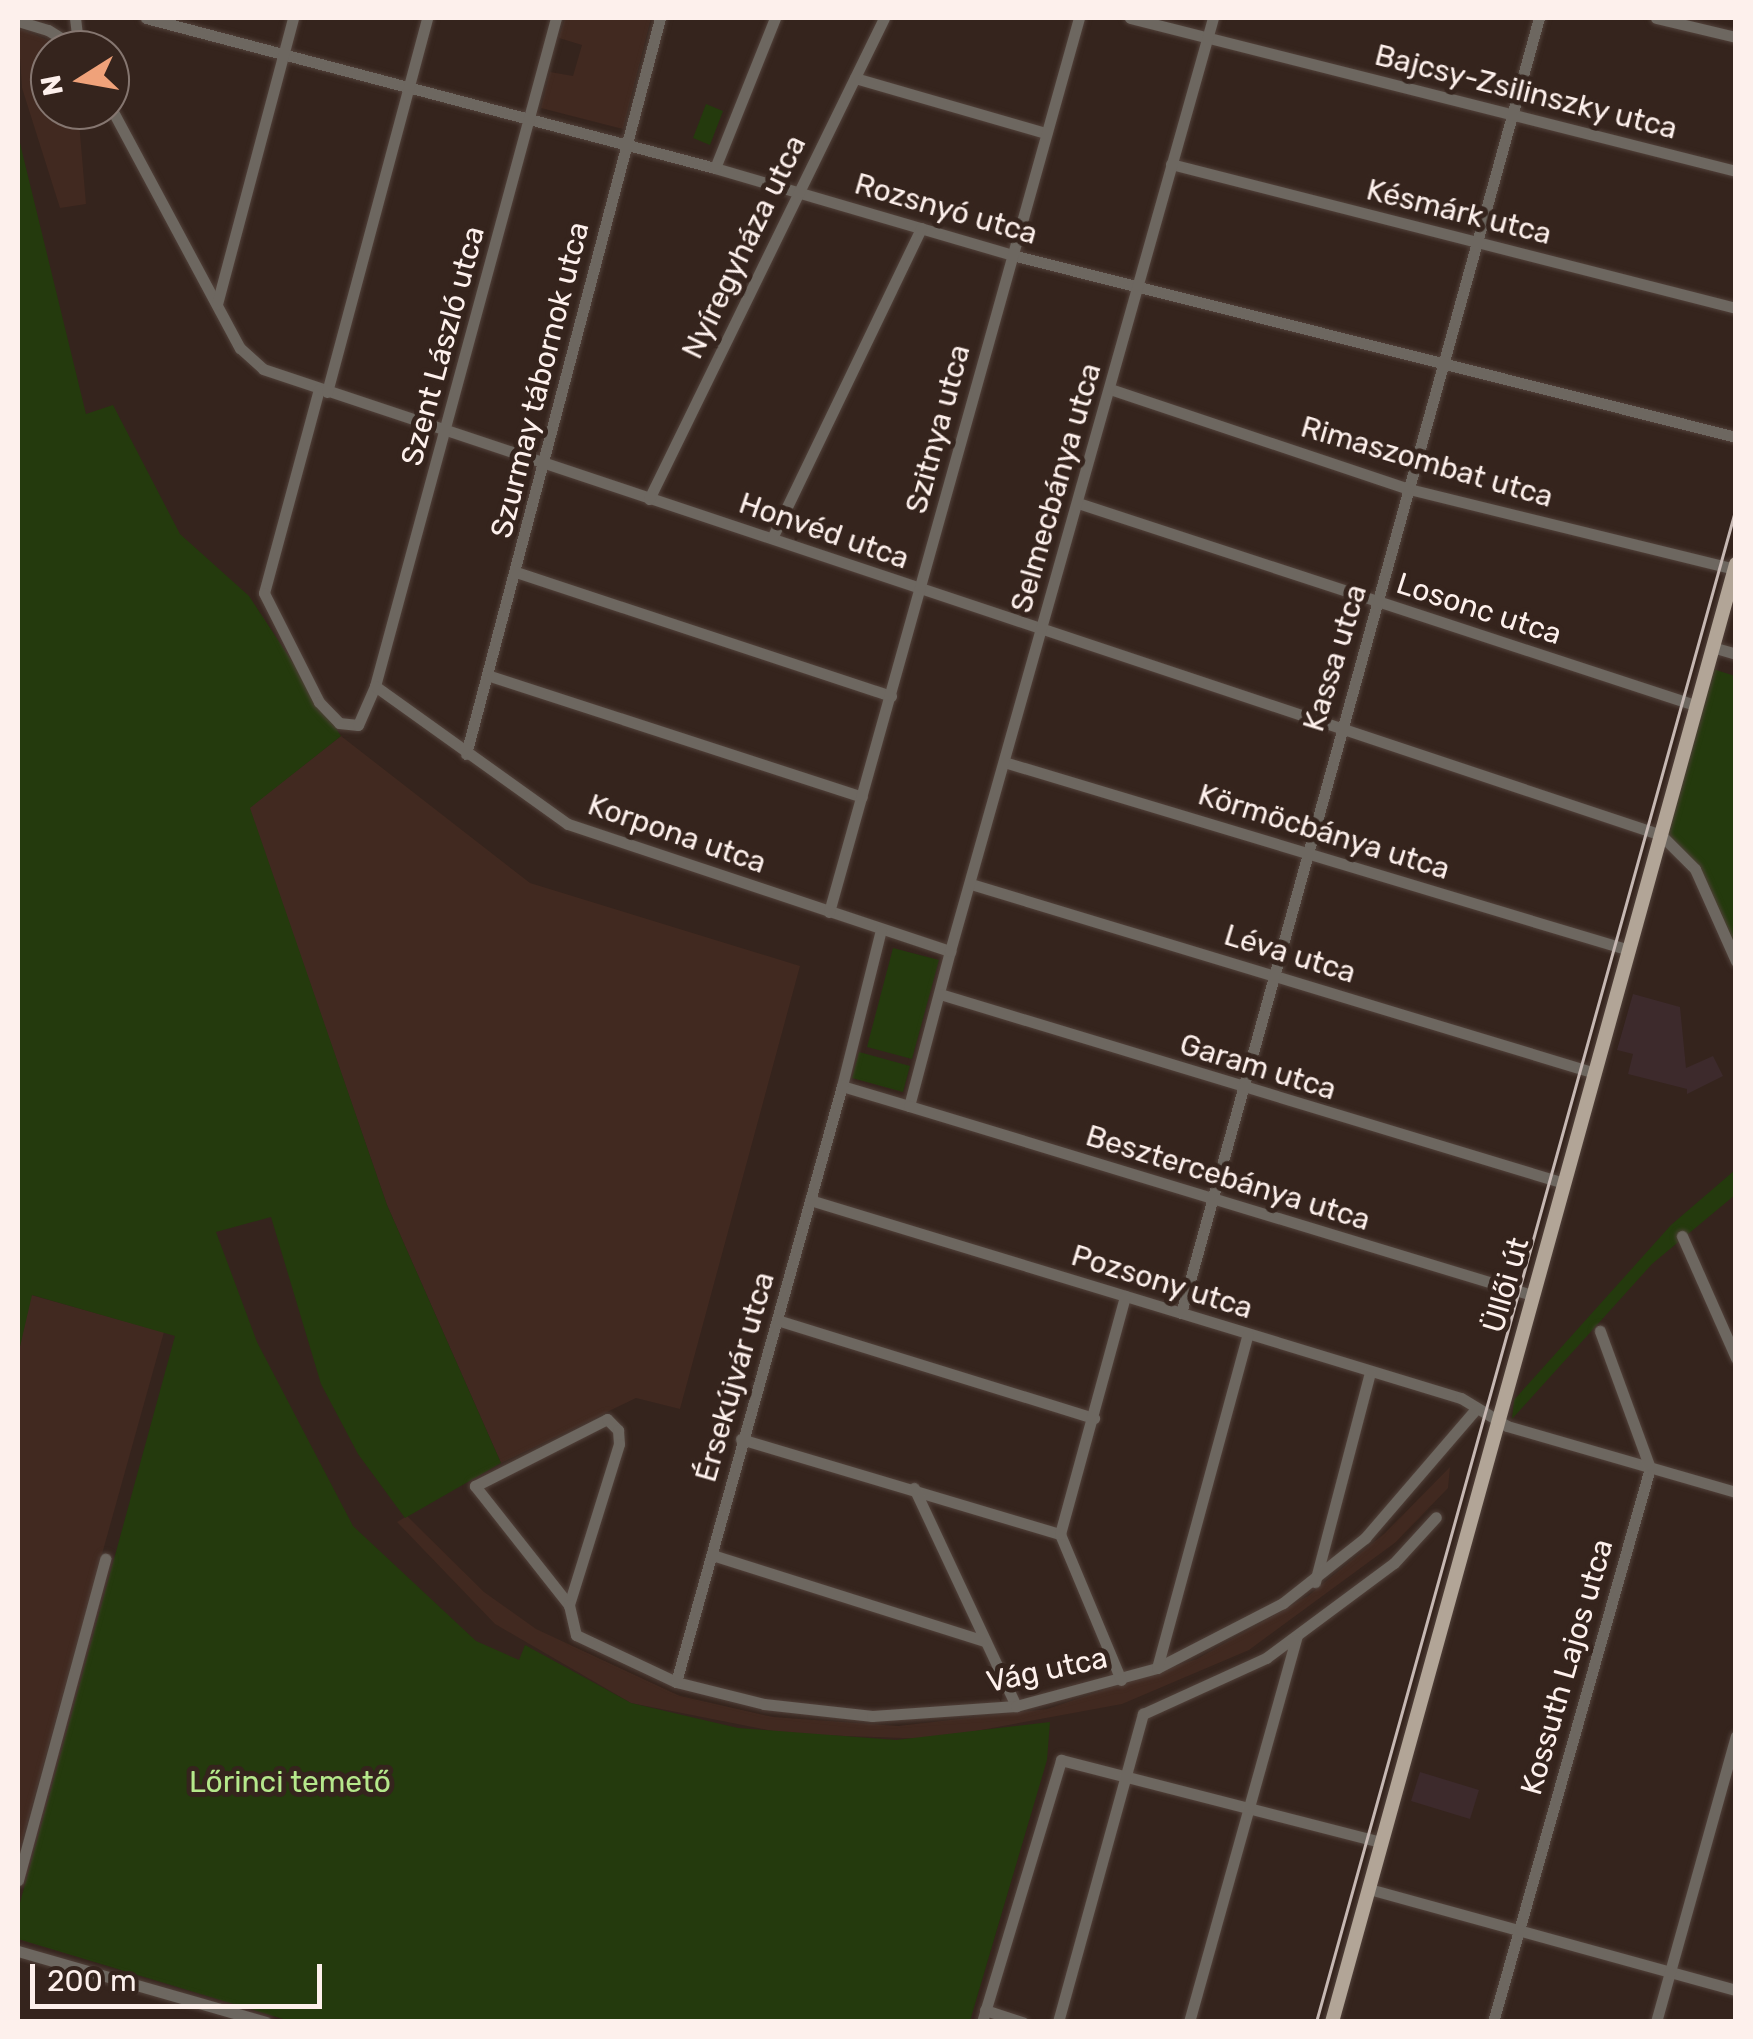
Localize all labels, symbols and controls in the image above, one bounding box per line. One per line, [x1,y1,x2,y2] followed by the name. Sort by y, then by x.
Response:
[30,30,130,130] north arrow
[1371,37,1681,147] street label: Bajcsy-Zsilinszky utca
[34,72,70,98] text: N
[674,129,814,365] street label: Nyíregyháza utca
[851,166,1041,252] street label: Rozsnyó utca
[1363,172,1555,252] street label: Késmárk utca
[483,217,597,543] street label: Szurmay tábornok utca
[394,222,492,470] street label: Szent László utca
[898,341,978,517] street label: Szitnya utca
[1003,359,1109,617] street label: Selmecbánya utca
[1297,409,1557,515] street label: Rimaszombat utca
[734,485,914,577] street label: Honvéd utca
[1392,565,1566,653] street label: Losonc utca
[1296,580,1374,736] street label: Kassa utca
[1194,777,1454,887] street label: Körmöcbánya utca
[583,787,771,881] street label: Korpona utca
[1220,917,1360,991] street label: Léva utca
[1175,1026,1341,1108] street label: Garam utca
[1082,1118,1374,1238] street label: Besztercebánya utca
[1475,1233,1537,1337] street label: Üllői út
[1067,1237,1257,1327] street label: Pozsony utca
[688,1268,782,1486] street label: Érsekújvár utca
[1513,1535,1621,1799] street label: Kossuth Lajos utca
[983,1640,1111,1700] street label: Vág utca
[189,1764,391,1800] park label: Lőrinci temető
[35,1944,328,2006] scale bar
[47,1963,137,1999] text: 200 m

